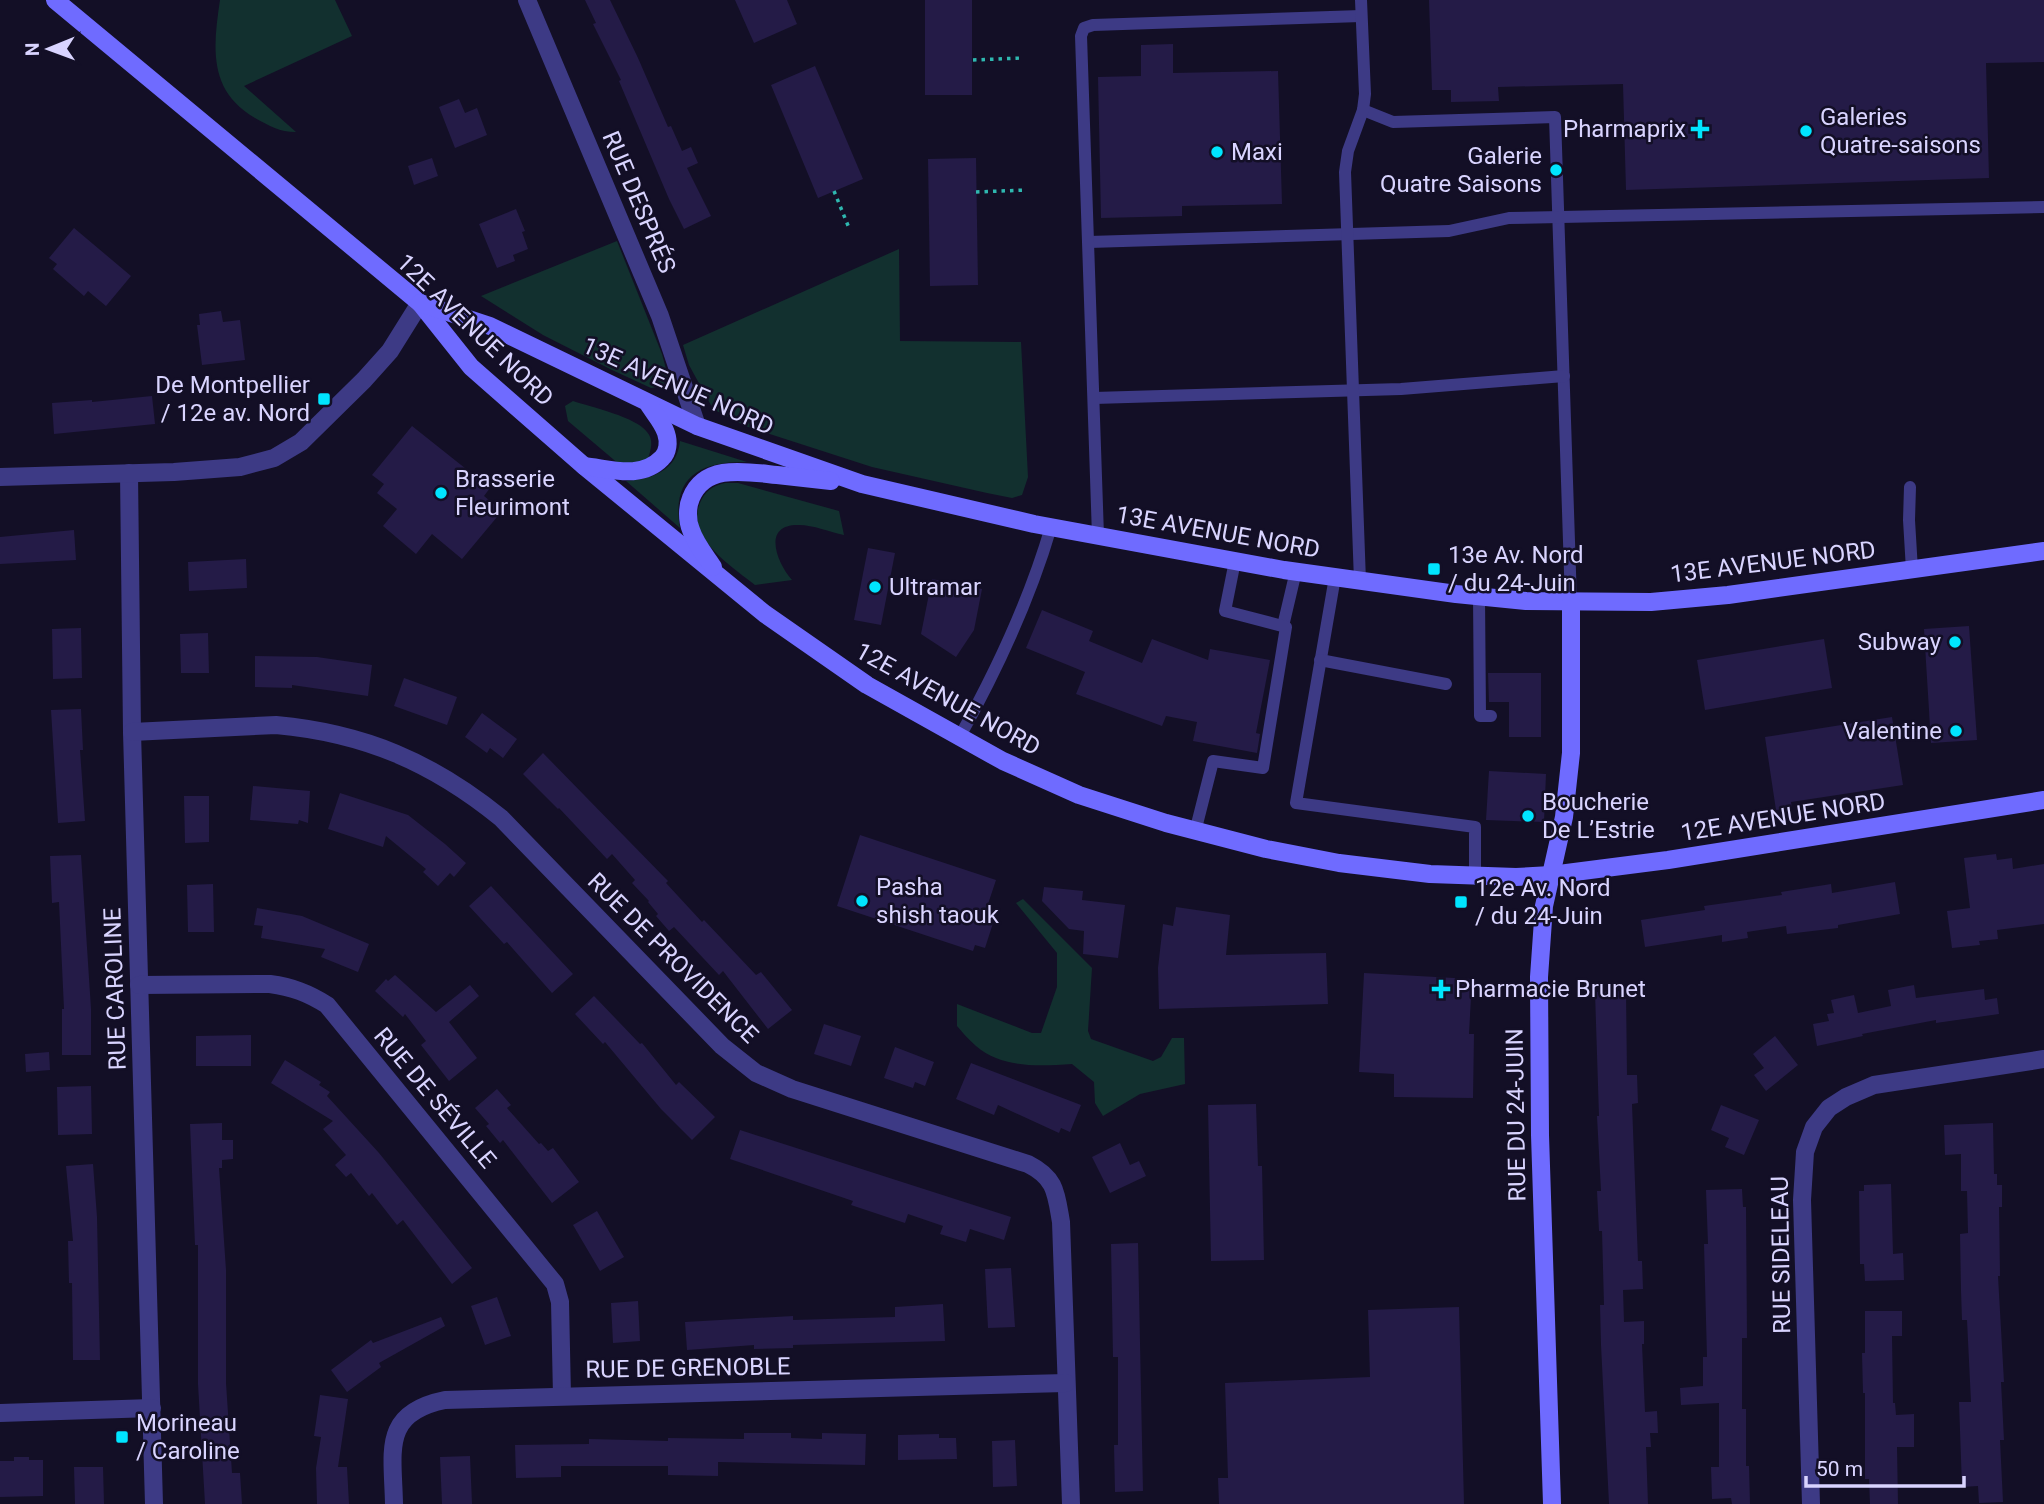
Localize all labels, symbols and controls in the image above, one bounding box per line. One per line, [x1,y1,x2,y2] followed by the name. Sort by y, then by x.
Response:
[14,14,84,84] north arrow
[21,42,44,56] text: N
[1820,103,1981,159] place label: Galeries Quatre-saisons
[1563,115,1686,143] place label: Pharmaprix
[1692,121,1708,137] marker: Pharmaprix
[1798,123,1814,139] marker: Galeries Quatre-saisons
[597,127,681,277] street label: RUE DESPRÉS
[1231,138,1283,166] place label: Maxi
[1380,142,1542,198] place label: Galerie Quatre Saisons
[1209,144,1225,160] marker: Maxi
[1548,162,1564,178] marker: Galerie Quatre Saisons
[391,248,559,412] street label: 12E AVENUE NORD
[578,331,778,441] street label: 13E AVENUE NORD
[155,371,310,427] place label: De Montpellier / 12e av. Nord
[316,391,332,407] marker: De Montpellier / 12e av. Nord
[455,465,570,521] place label: Brasserie Fleurimont
[433,485,449,501] marker: Brasserie Fleurimont
[1114,500,1322,564] street label: 13E AVENUE NORD
[1669,536,1877,588] street label: 13E AVENUE NORD
[1448,541,1584,597] place label: 13e Av. Nord / du 24-Juin
[1426,561,1442,577] marker: 13e Av. Nord / du 24-Juin
[889,573,981,601] place label: Ultramar
[867,579,883,595] marker: Ultramar
[1858,628,1942,656] place label: Subway
[1947,634,1963,650] marker: Subway
[851,637,1045,761] street label: 12E AVENUE NORD
[1843,717,1942,745] place label: Valentine
[1948,723,1964,739] marker: Valentine
[1679,787,1887,847] street label: 12E AVENUE NORD
[1542,788,1655,844] place label: Boucherie De L’Estrie
[1520,808,1536,824] marker: Boucherie De L’Estrie
[582,867,764,1049] street label: RUE DE PROVIDENCE
[876,873,1000,929] place label: Pasha shish taouk
[1475,874,1611,930] place label: 12e Av. Nord / du 24-Juin
[854,893,870,909] marker: Pasha shish taouk
[1453,894,1469,910] marker: 12e Av. Nord / du 24-Juin
[98,907,132,1071] street label: RUE CAROLINE
[1455,975,1646,1003] place label: Pharmacie Brunet
[1433,981,1449,997] marker: Pharmacie Brunet
[368,1022,502,1174] street label: RUE DE SÉVILLE
[1500,1028,1532,1202] street label: RUE DU 24-JUIN
[1766,1176,1796,1334] street label: RUE SIDELEAU
[585,1352,791,1384] street label: RUE DE GRENOBLE
[136,1409,240,1465] place label: Morineau / Caroline
[114,1429,130,1445] marker: Morineau / Caroline
[1806,1444,1964,1488] scale bar
[1816,1457,1863,1481] text: 50 m

